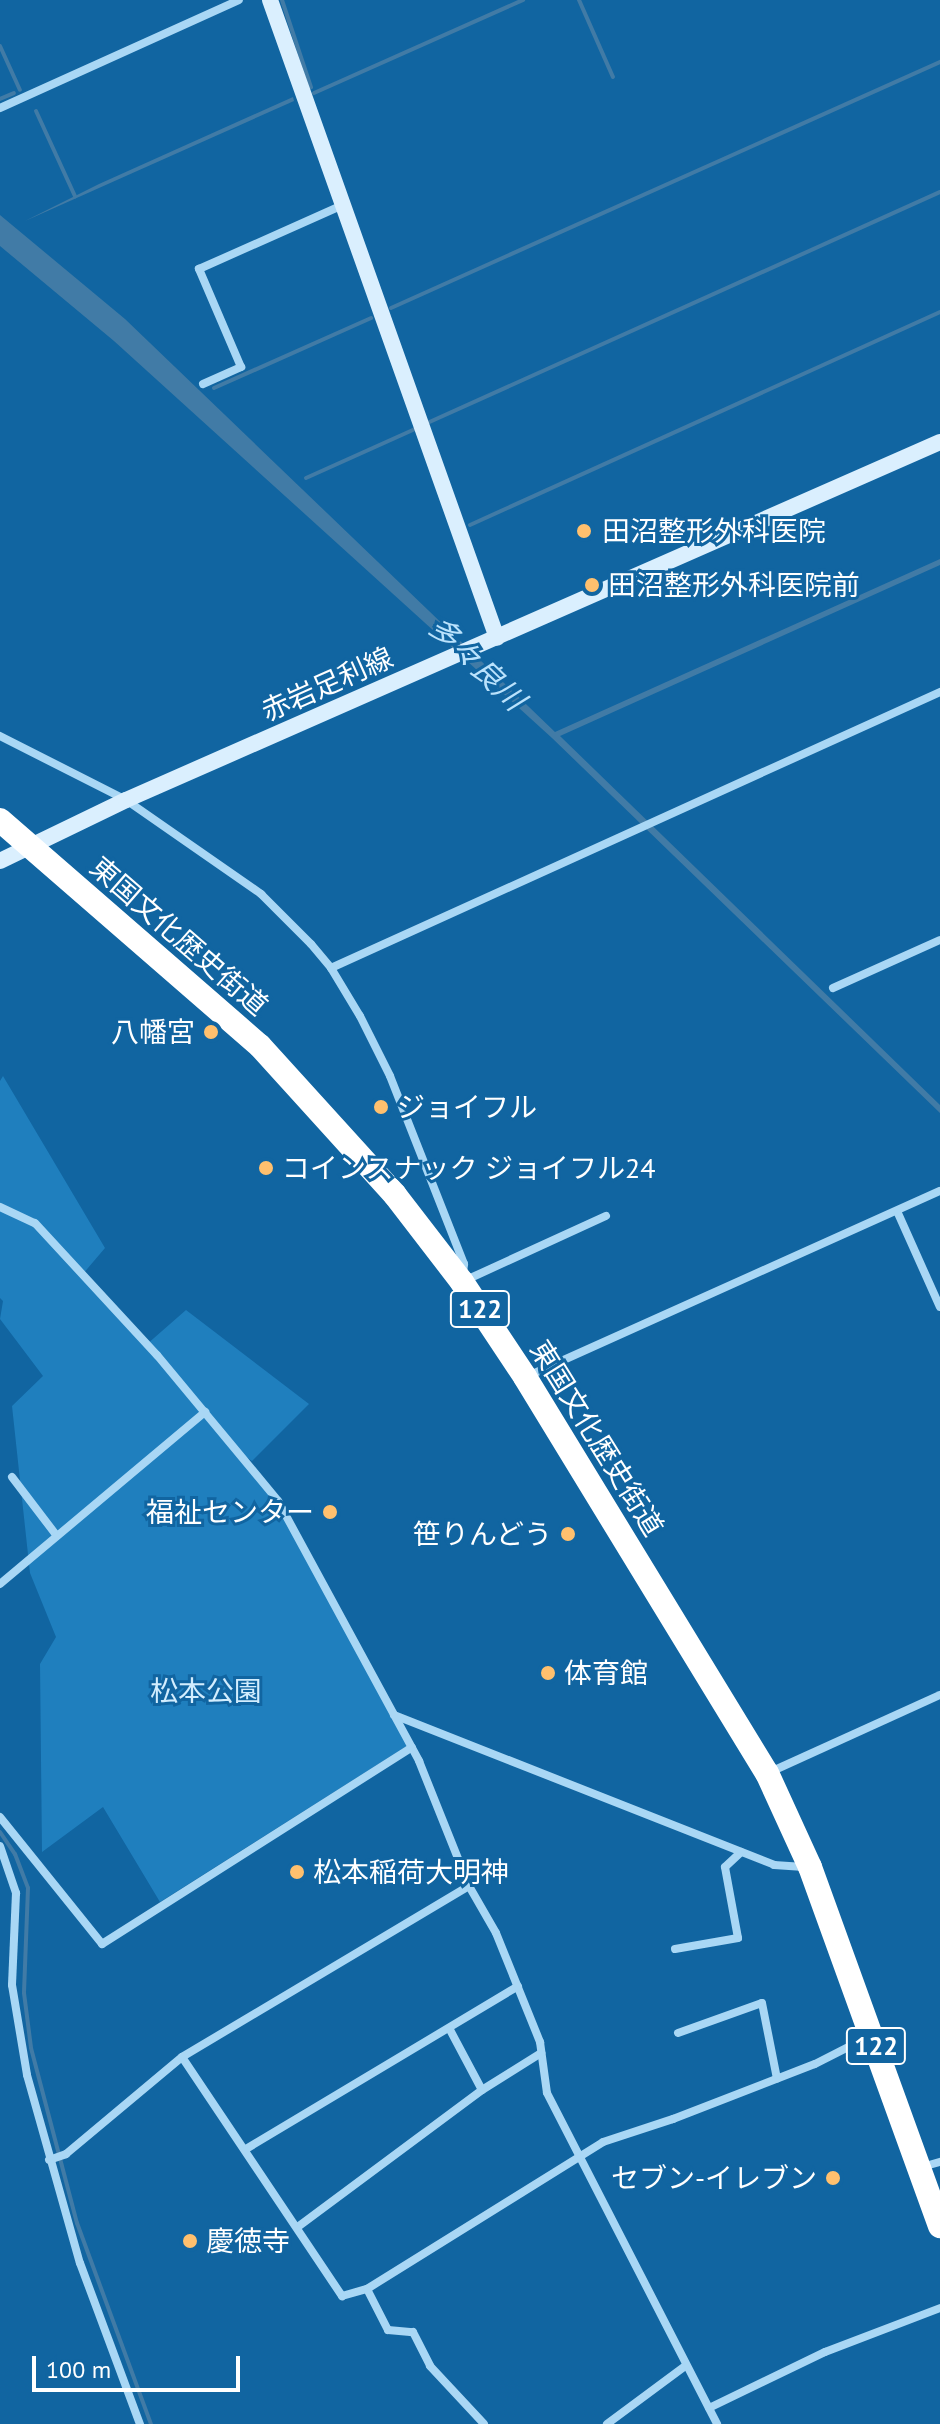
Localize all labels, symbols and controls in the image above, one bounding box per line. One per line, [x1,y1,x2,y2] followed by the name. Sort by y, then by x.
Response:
[602,514,826,548] place label: 田沼整形外科医院
[573,520,595,542] marker: 田沼整形外科医院
[608,568,860,602] place label: 田沼整形外科医院前
[583,576,601,594] marker: 田沼整形外科医院前
[421,608,533,718] water label: 多々良川
[256,640,398,728] street label: 赤岩足利線
[83,850,275,1022] street label: 東国文化歴史街道
[111,1015,195,1049] place label: 八幡宮
[202,1023,220,1041] marker: 八幡宮
[397,1090,537,1124] place label: ジョイフル
[372,1098,390,1116] marker: ジョイフル
[282,1151,656,1185] place label: コインスナック ジョイフル24
[257,1159,275,1177] marker: コインスナック ジョイフル24
[448,1287,512,1331] road number: 122
[523,1334,671,1542] street label: 東国文化歴史街道
[146,1495,314,1529] place label: 福祉センター
[321,1503,339,1521] marker: 福祉センター
[412,1517,552,1551] place label: 笹りんどう
[559,1525,577,1543] marker: 笹りんどう
[564,1656,648,1690] place label: 体育館
[539,1664,557,1682] marker: 体育館
[150,1674,262,1708] park label: 松本公園
[313,1855,509,1889] place label: 松本稲荷大明神
[288,1863,306,1881] marker: 松本稲荷大明神
[844,2024,908,2068] road number: 122
[611,2161,817,2195] place label: セブン-イレブン
[824,2169,842,2187] marker: セブン-イレブン
[206,2224,290,2258] place label: 慶徳寺
[181,2232,199,2250] marker: 慶徳寺
[36,2340,244,2390] scale bar
[46,2354,111,2385] text: 100 m

